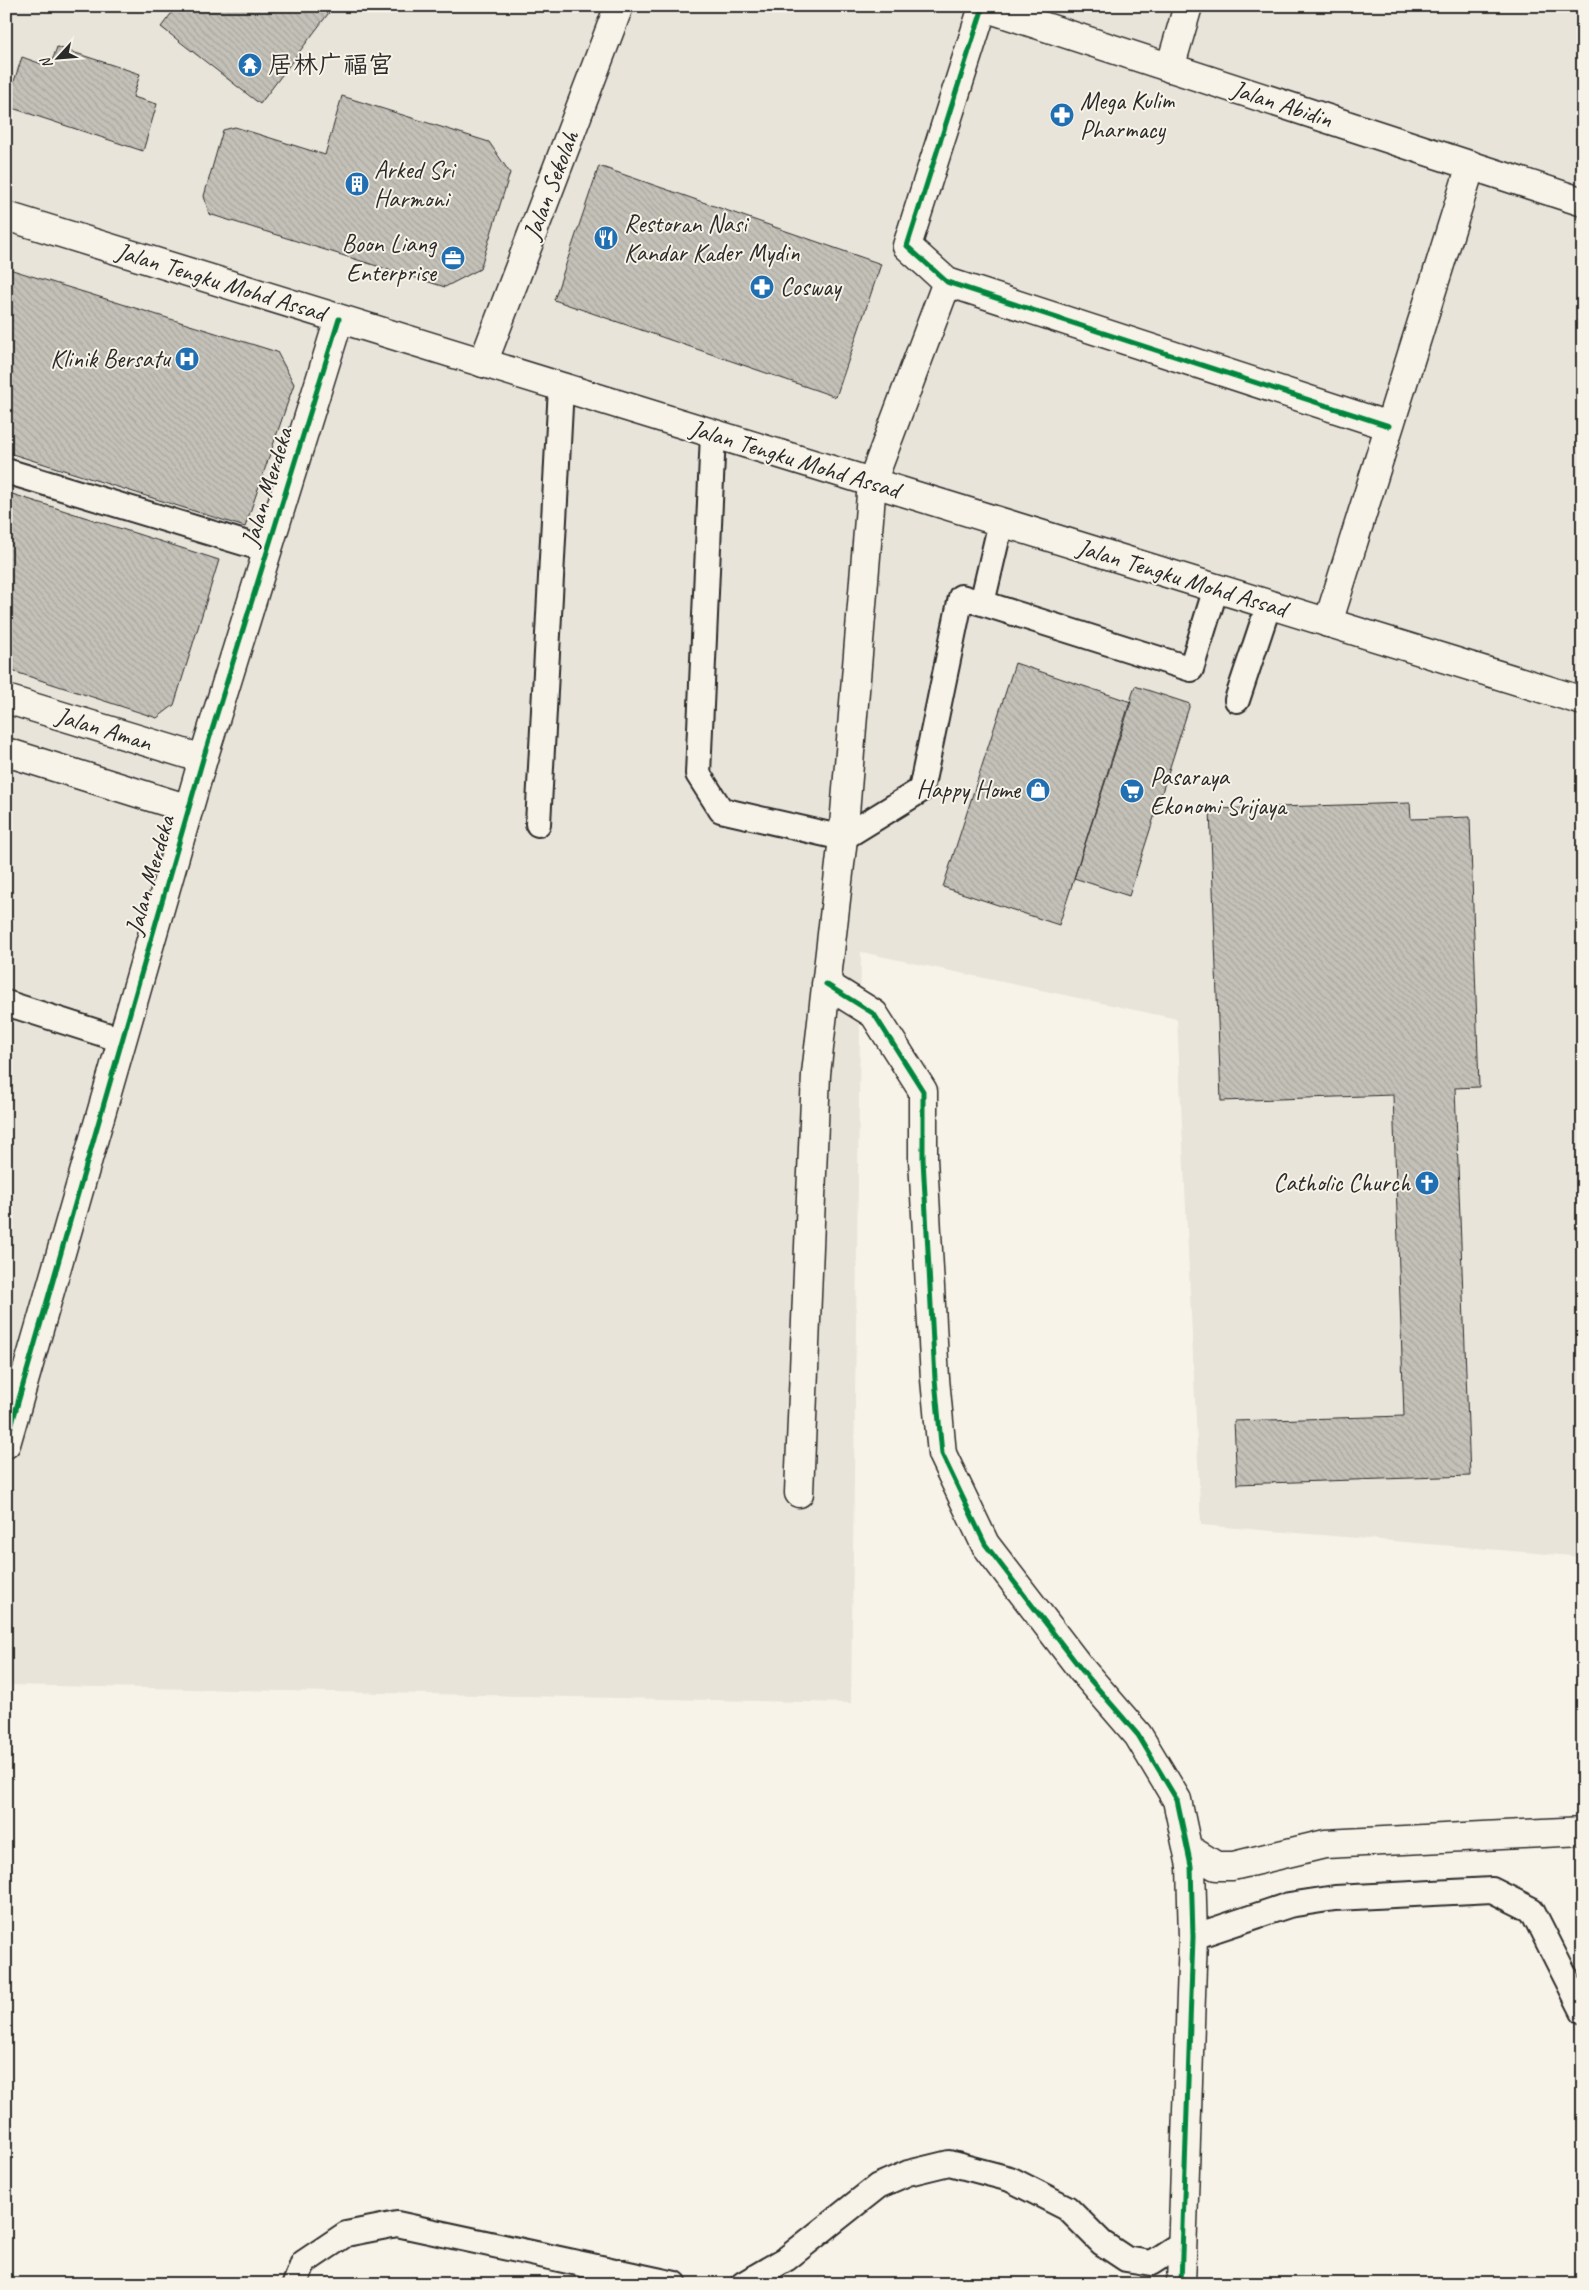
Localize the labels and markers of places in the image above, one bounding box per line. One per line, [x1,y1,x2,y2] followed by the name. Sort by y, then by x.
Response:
[268,49,393,81] place label: 居林广福宮
[237,52,263,78] temple icon: 居林广福宮
[1080,85,1175,146] place label: Mega Kulim Pharmacy
[1049,102,1075,128] pharmacy icon: Mega Kulim Pharmacy
[374,154,457,215] place label: Arked Sri Harmoni
[344,171,370,197] building icon: Arked Sri Harmoni
[624,208,800,269] place label: Restoran Nasi Kandar Kader Mydin
[593,225,619,251] restaurant icon: Restoran Nasi Kandar Kader Mydin
[342,228,438,289] place label: Boon Liang Enterprise
[440,245,466,271] office icon: Boon Liang Enterprise
[780,271,843,303] place label: Cosway
[749,274,775,300] pharmacy icon: Cosway
[50,343,172,375] place label: Klinik Bersatu
[174,346,200,372] hospital icon: Klinik Bersatu
[1150,761,1289,822] place label: Pasaraya Ekonomi Srijaya
[916,774,1022,806] place label: Happy Home
[1025,777,1051,803] shop icon: Happy Home
[1119,778,1145,804] supermarket icon: Pasaraya Ekonomi Srijaya
[1273,1167,1412,1199] place label: Catholic Church
[1414,1170,1440,1196] church icon: Catholic Church

